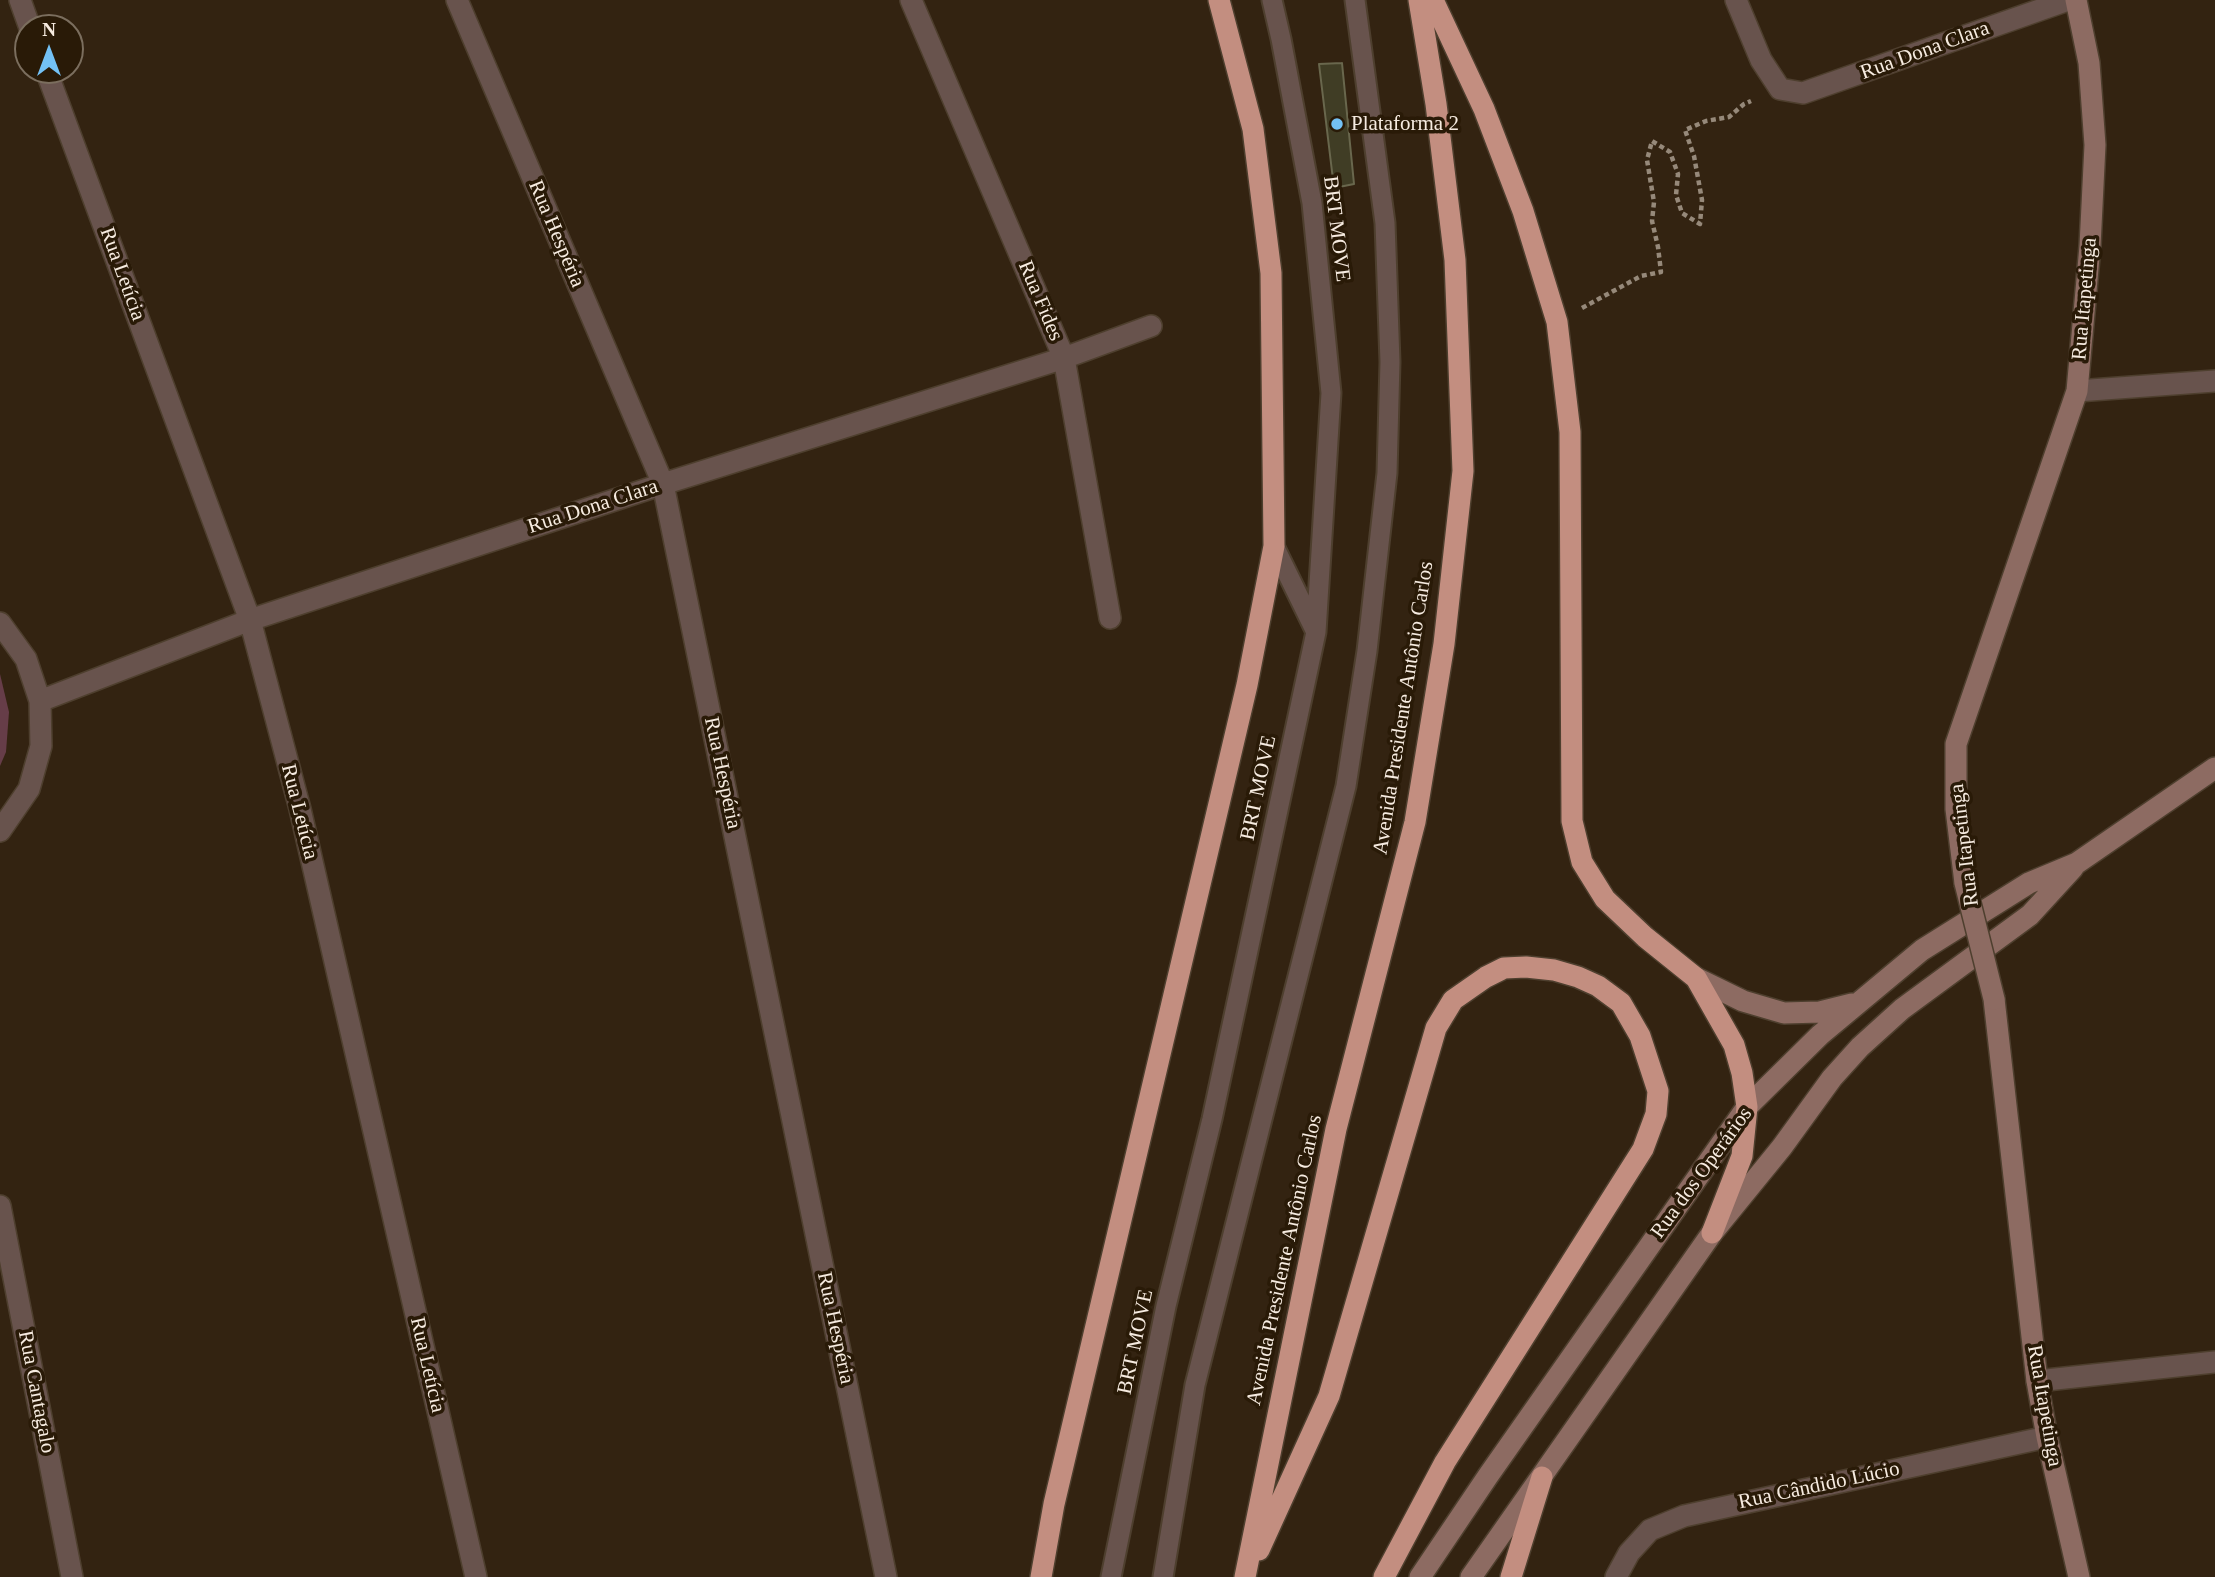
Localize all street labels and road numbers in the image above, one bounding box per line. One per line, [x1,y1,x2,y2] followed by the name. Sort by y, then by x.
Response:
[1857,16,1993,86] street label: Rua Dona Clara
[1317,175,1355,283] street label: BRT MOVE
[522,177,590,291] street label: Rua Hespéria
[94,224,150,324] street label: Rua Letícia
[2067,237,2103,361] street label: Rua Itapetinga
[1012,257,1068,345] street label: Rua Fides
[525,474,661,540] street label: Rua Dona Clara
[1368,560,1440,856] street label: Avenida Presidente Antônio Carlos
[698,715,746,831] street label: Rua Hespéria
[1236,733,1282,843] street label: BRT MOVE
[275,762,323,862] street label: Rua Letícia
[1945,782,1985,908] street label: Rua Itapetinga
[1646,1102,1758,1244] street label: Rua dos Operários
[1242,1112,1328,1408] street label: Avenida Presidente Antônio Carlos
[811,1270,859,1386] street label: Rua Hespéria
[1113,1287,1159,1397] street label: BRT MOVE
[404,1315,450,1415] street label: Rua Letícia
[12,1329,60,1455] street label: Rua Cantagalo
[2021,1343,2067,1469] street label: Rua Itapetinga
[1736,1457,1902,1515] street label: Rua Cândido Lúcio

